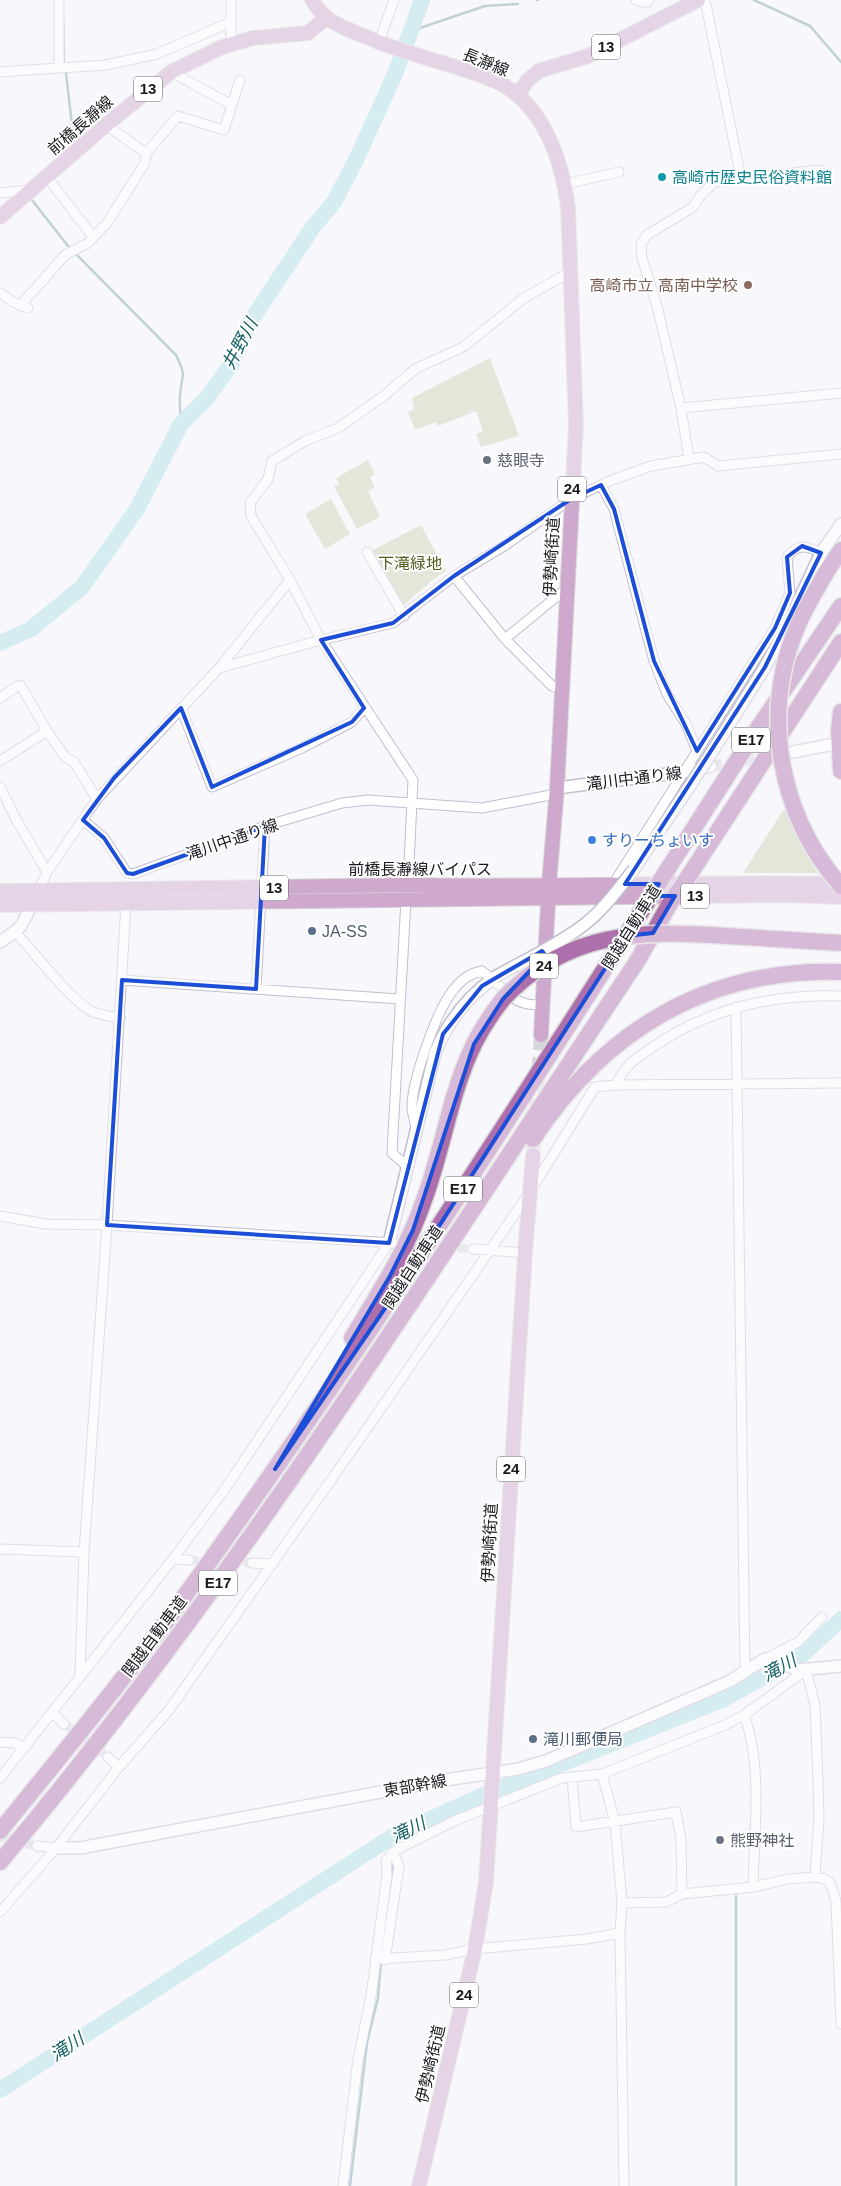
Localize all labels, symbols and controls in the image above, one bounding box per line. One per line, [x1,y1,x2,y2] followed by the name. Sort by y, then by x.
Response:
[592,34,620,60] road number: 13
[460,46,511,79] street label: 長瀞線
[134,76,162,102] road number: 13
[45,93,116,158] street label: 前橋長瀞線
[672,169,832,186] place label: 高崎市歴史民俗資料館
[656,171,668,183] marker: 高崎市歴史民俗資料館
[590,277,738,294] place label: 高崎市立 高南中学校
[742,279,754,291] marker: 高崎市立 高南中学校
[218,314,262,373] water label: 井野川
[497,452,545,469] place label: 慈眼寺
[481,454,493,466] marker: 慈眼寺
[558,476,586,502] road number: 24
[541,517,562,597] street label: 伊勢崎街道
[378,555,442,572] park label: 下滝緑地
[732,728,770,752] road number: E17
[585,764,683,793] street label: 滝川中通り線
[184,816,280,863] street label: 滝川中通り線
[602,832,714,849] place label: すりーちょいす
[586,834,598,846] marker: すりーちょいす
[348,861,492,878] street label: 前橋長瀞線バイパス
[260,876,288,900] road number: 13
[599,882,664,972] street label: 関越自動車道
[681,884,709,908] road number: 13
[322,923,367,940] place label: JA-SS
[306,925,318,937] marker: JA-SS
[530,954,558,978] road number: 24
[444,1176,482,1202] road number: E17
[379,1222,446,1312] street label: 関越自動車道
[497,1456,525,1482] road number: 24
[479,1503,500,1583] street label: 伊勢崎街道
[199,1570,237,1596] road number: E17
[119,1593,190,1680] street label: 関越自動車道
[758,1650,801,1685] water label: 滝川
[543,1731,623,1748] place label: 滝川郵便局
[527,1733,539,1745] marker: 滝川郵便局
[382,1772,448,1799] street label: 東部幹線
[387,1812,430,1847] water label: 滝川
[730,1832,794,1849] place label: 熊野神社
[714,1834,726,1846] marker: 熊野神社
[450,1982,478,2008] road number: 24
[413,2023,448,2105] street label: 伊勢崎街道
[46,2028,89,2065] water label: 滝川

